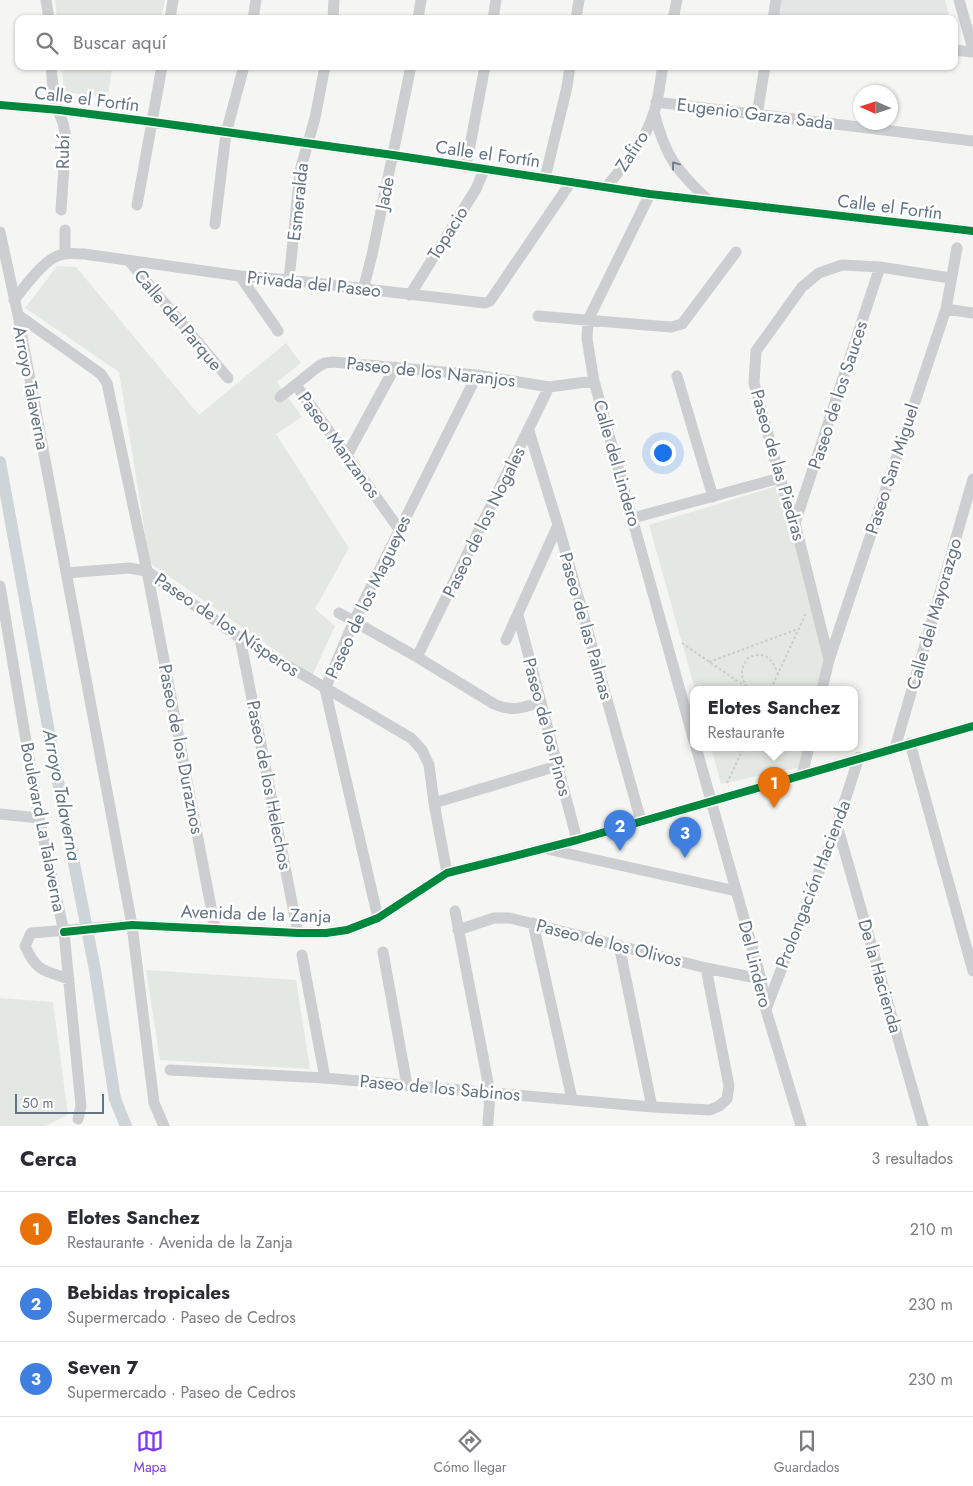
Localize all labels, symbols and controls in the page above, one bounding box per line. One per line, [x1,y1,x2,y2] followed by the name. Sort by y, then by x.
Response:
[15,15,958,70] search box
[33,29,61,57] icon: search
[73,29,167,56] text: Buscar aquí
[33,80,141,118] street label: Calle el Fortín
[853,85,898,130] north arrow
[675,92,835,136] street label: Eugenio Garza Sada
[609,125,655,177] street label: Zafiro
[50,133,76,169] street label: Rubí
[434,134,542,174] street label: Calle el Fortín
[672,161,681,171] one-way arrow
[281,162,315,242] street label: Esmeralda
[368,174,401,214] street label: Jade
[836,188,944,226] street label: Calle el Fortín
[421,201,475,265] street label: Topacio
[128,263,228,377] street label: Calle del Parque
[246,264,382,304] street label: Privada del Paseo
[802,318,874,472] street label: Paseo de los Sauces
[6,324,56,452] street label: Arroyo Talaverna
[345,350,517,394] street label: Paseo de los Naranjos
[291,386,387,504] street label: Paseo Manzanos
[744,386,812,544] street label: Paseo de las Piedras
[587,397,648,529] street label: Calle del Lindero
[859,401,925,537] street label: Paseo San Miguel
[650,440,676,466] your location
[436,442,532,602] street label: Paseo de los Nogales
[319,511,417,683] street label: Paseo de los Magueyes
[900,535,968,693] street label: Calle del Mayorazgo
[553,549,619,703] street label: Paseo de las Palmas
[149,567,305,683] street label: Paseo de los Nísperos
[516,655,578,799] street label: Paseo de los Pinos
[152,662,210,836] street label: Paseo de los Duraznos
[690,686,858,751] popup
[708,694,840,721] text: Elotes Sanchez
[240,698,298,872] street label: Paseo de los Helechos
[708,721,785,744] text: Restaurante
[36,726,88,864] water label: Arroyo Talaverna
[14,740,72,914] street label: Boulevard La Talaverna
[758,767,790,808] pin: 1
[769,796,857,972] street label: Prolongación Hacienda
[604,810,636,851] pin: 2
[669,817,701,858] pin: 3
[180,898,332,930] street label: Avenida de la Zanja
[534,912,684,974] street label: Paseo de los Olivos
[851,916,909,1036] street label: De la Hacienda
[732,918,778,1010] street label: Del Lindero
[359,1068,521,1108] street label: Paseo de los Sabinos
[15,1091,104,1114] scale bar
[22,1093,53,1113] text: 50 m
[20,1144,77,1174] text: Cerca
[872,1147,953,1170] text: 3 resultados
[67,1204,200,1231] text: Elotes Sanchez
[32,1218,40,1241] text: 1
[910,1218,953,1241] text: 210 m
[67,1231,292,1254] text: Restaurante · Avenida de la Zanja
[67,1279,230,1306] text: Bebidas tropicales
[31,1293,41,1316] text: 2
[908,1293,953,1316] text: 230 m
[67,1306,296,1329] text: Supermercado · Paseo de Cedros
[67,1354,138,1381] text: Seven 7
[31,1368,41,1391] text: 3
[908,1368,953,1391] text: 230 m
[67,1381,296,1404] text: Supermercado · Paseo de Cedros
[134,1427,166,1477] tab: Mapa
[433,1427,507,1477] tab: Cómo llegar
[774,1427,839,1477] tab: Guardados

